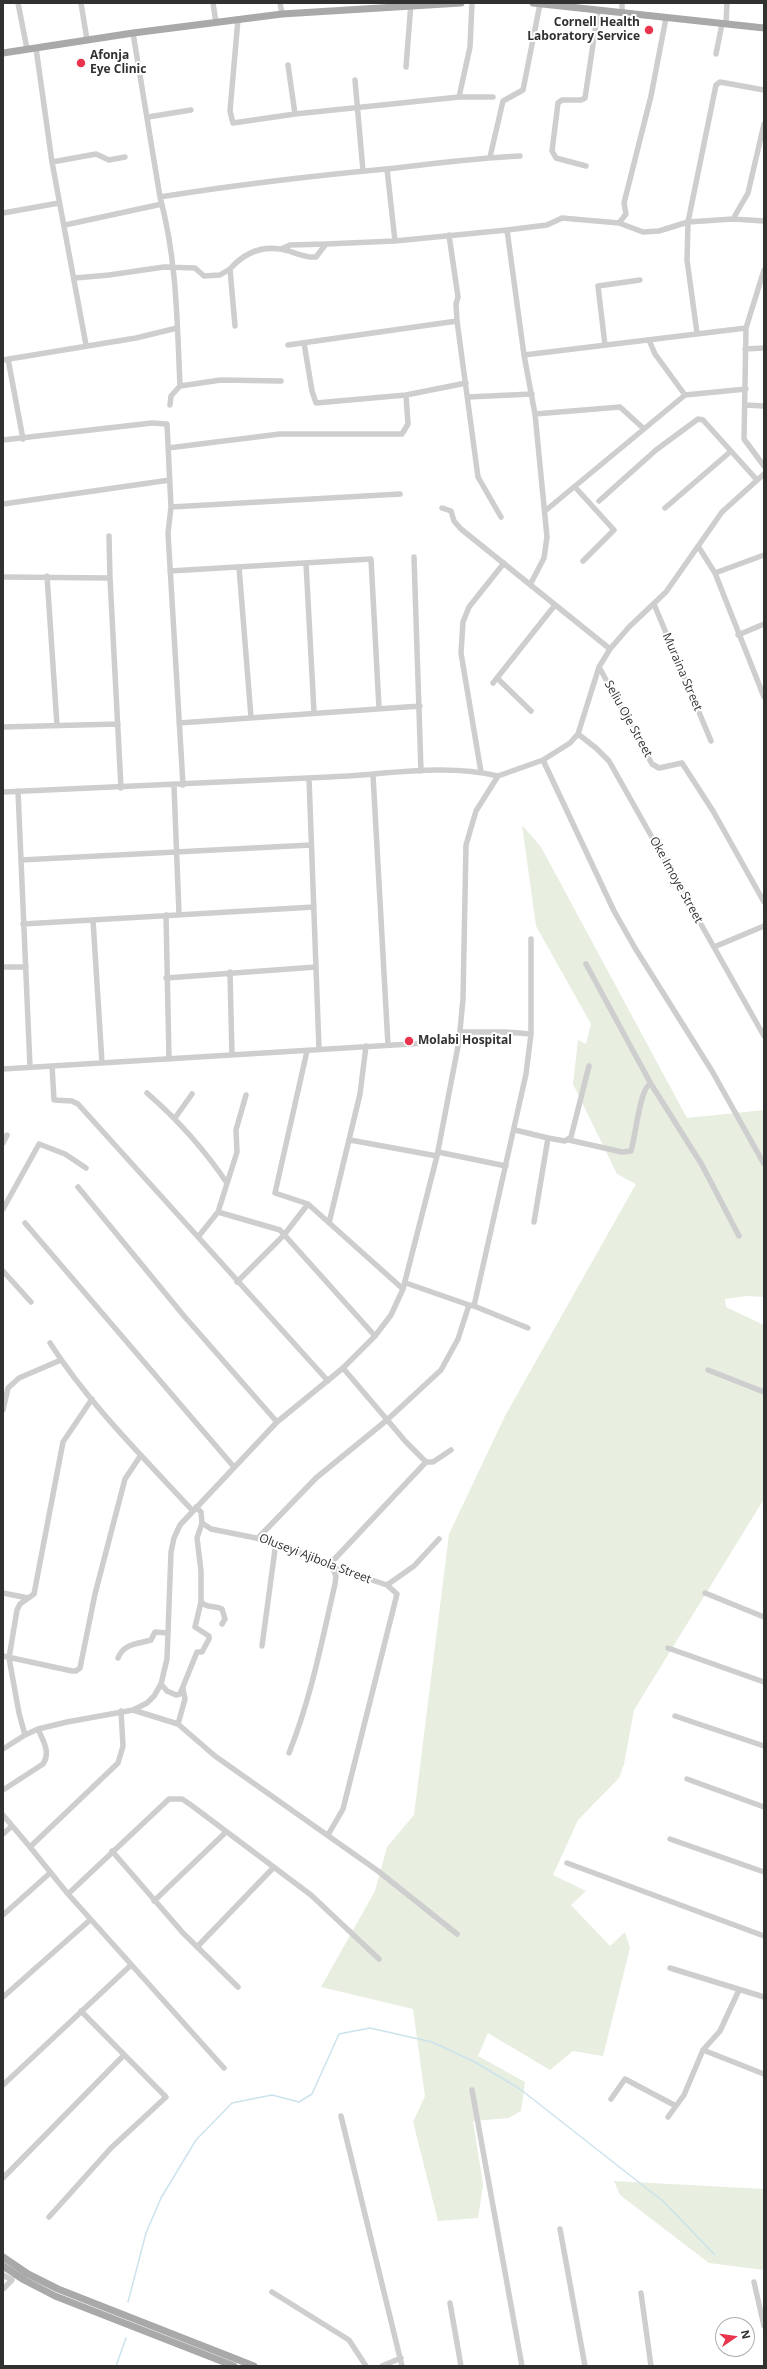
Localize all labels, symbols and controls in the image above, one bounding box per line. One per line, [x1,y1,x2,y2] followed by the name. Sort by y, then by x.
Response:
[527,16,640,44] place label: Cornell Health Laboratory Service
[643,24,655,36] marker: Cornell Health Laboratory Service
[90,49,146,77] place label: Afonja Eye Clinic
[75,57,87,69] marker: Afonja Eye Clinic
[659,631,705,713] street label: Muraina Street
[601,678,655,760] street label: Seliu Oje Street
[646,834,706,926] street label: Oke Imoye Street
[418,1034,512,1048] place label: Molabi Hospital
[403,1035,415,1047] marker: Molabi Hospital
[257,1531,373,1587] street label: Oluseyi Ajibola Street
[715,2317,755,2357] north arrow
[738,2328,755,2340] text: N

